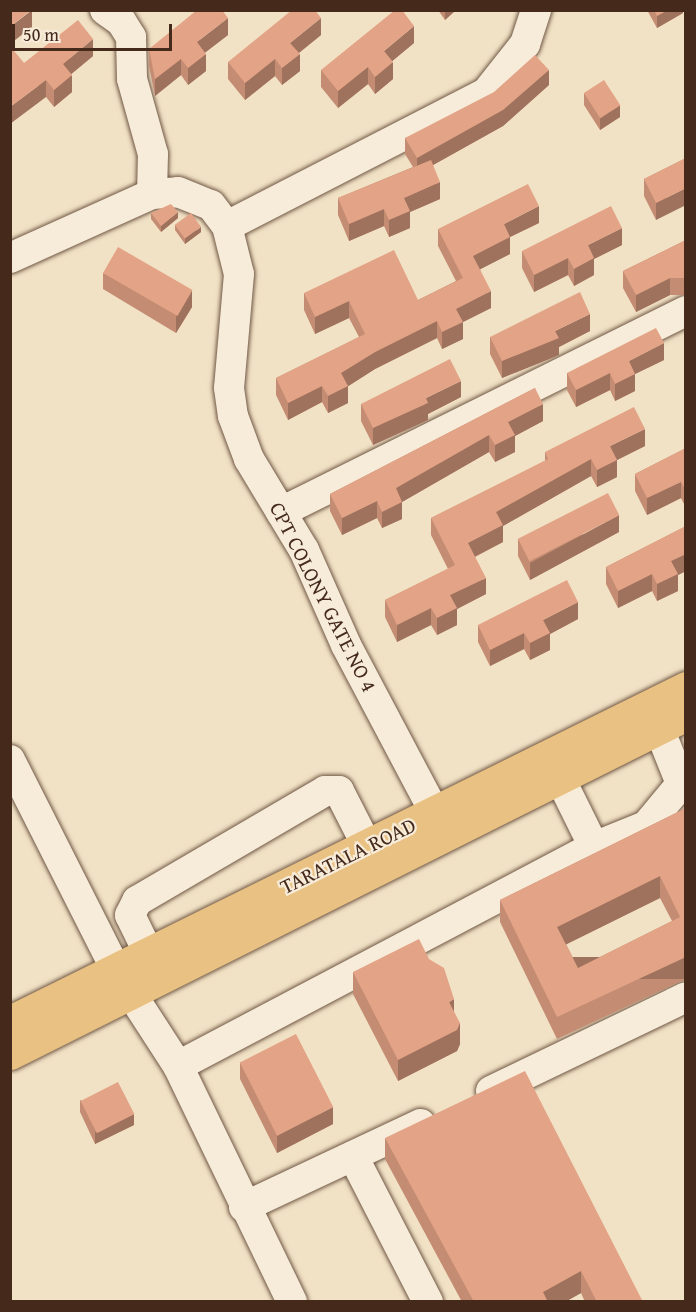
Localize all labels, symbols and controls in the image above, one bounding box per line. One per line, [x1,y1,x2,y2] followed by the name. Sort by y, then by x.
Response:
[15,12,176,50] scale bar
[23,21,59,48] text: 50 m
[264,498,382,696] street label: CPT COLONY GATE NO 4
[276,812,420,900] street label: TARATALA ROAD

